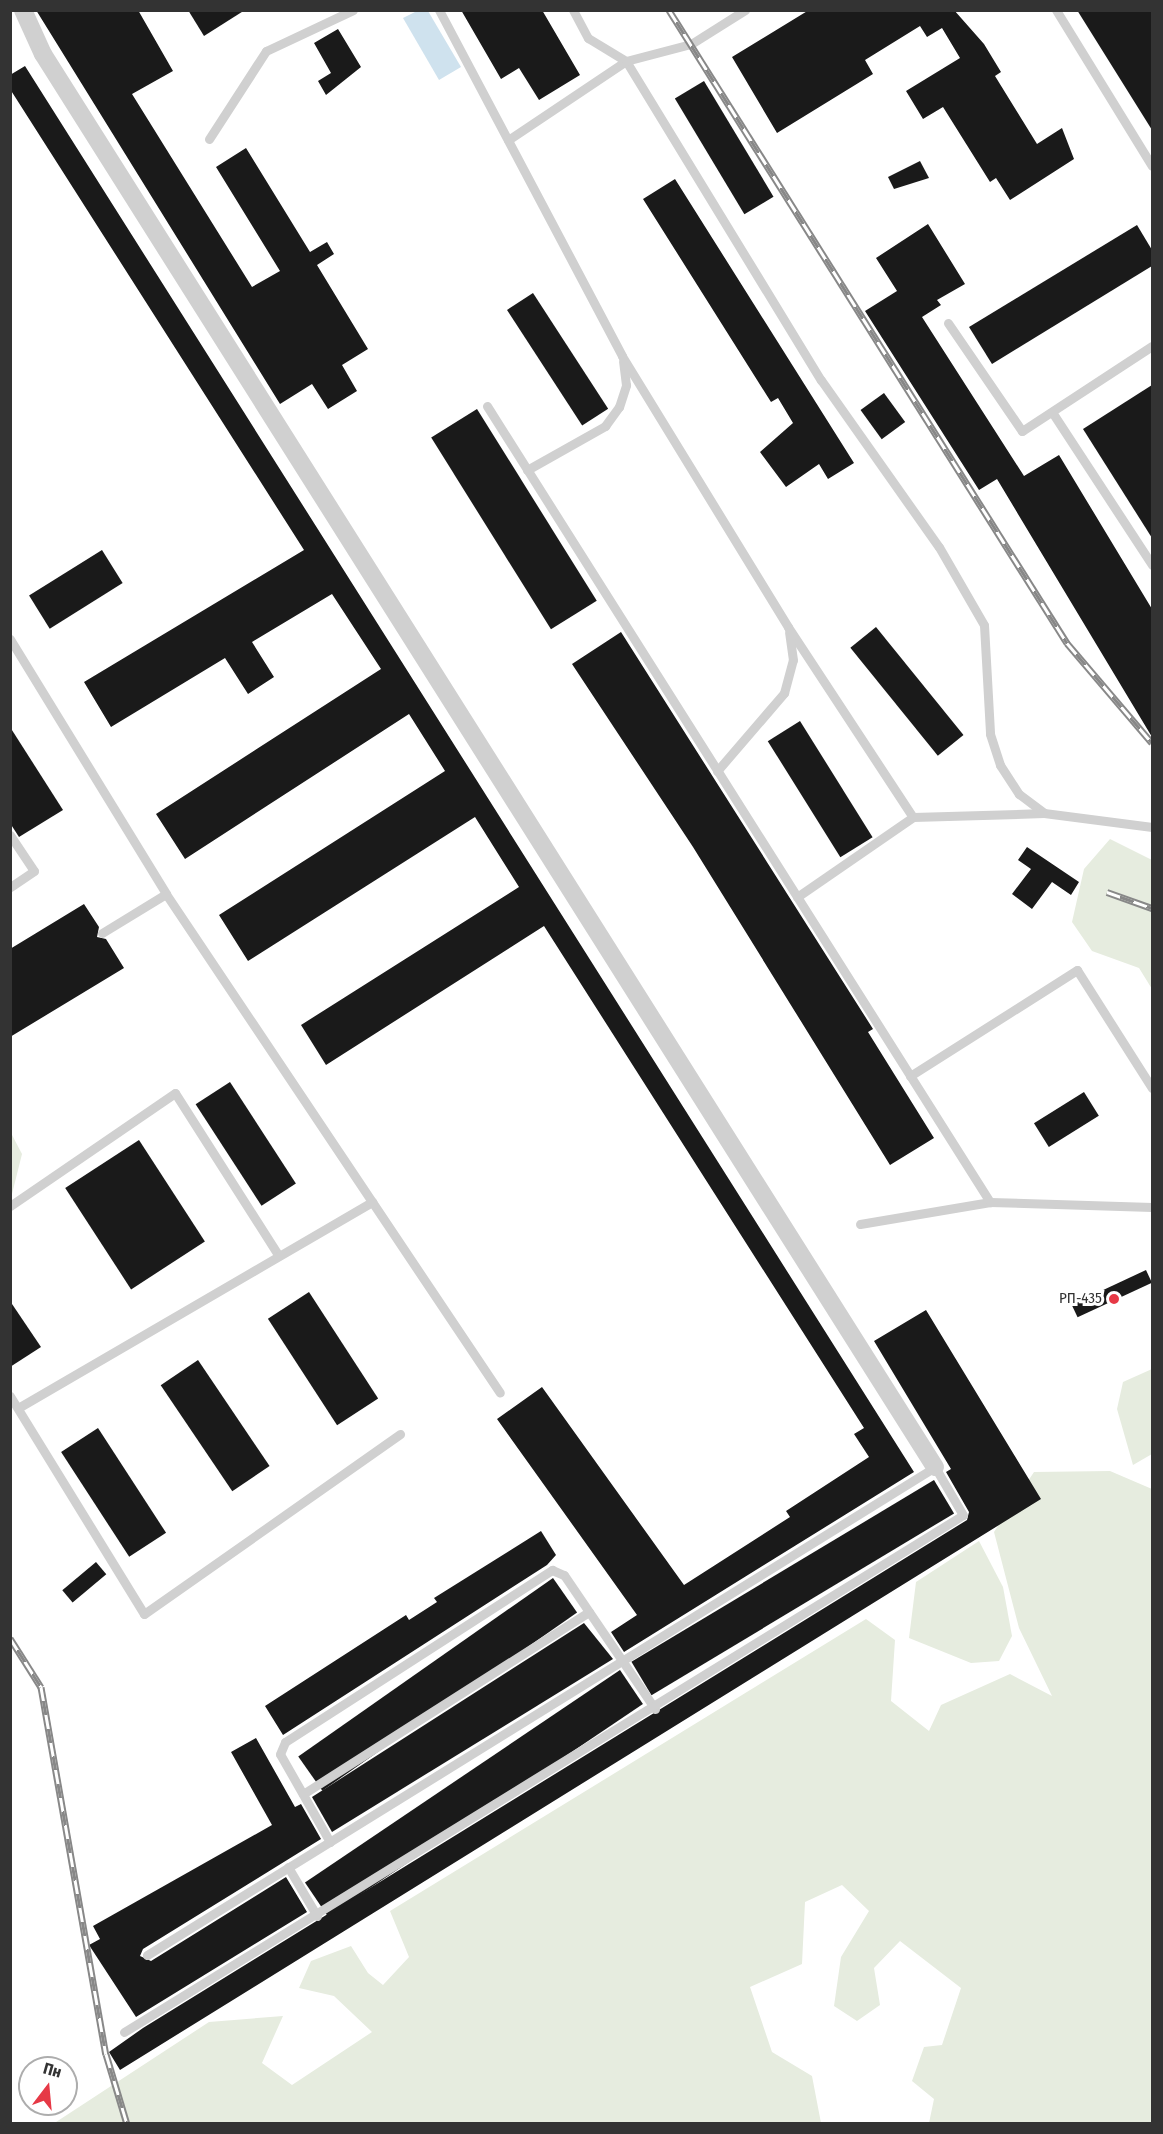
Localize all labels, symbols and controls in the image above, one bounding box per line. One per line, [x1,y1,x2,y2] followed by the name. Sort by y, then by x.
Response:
[1059,1290,1102,1308] place label: РП-435
[1107,1292,1121,1306] marker: РП-435
[18,2056,78,2116] north arrow
[41,2059,64,2082] text: Пн

